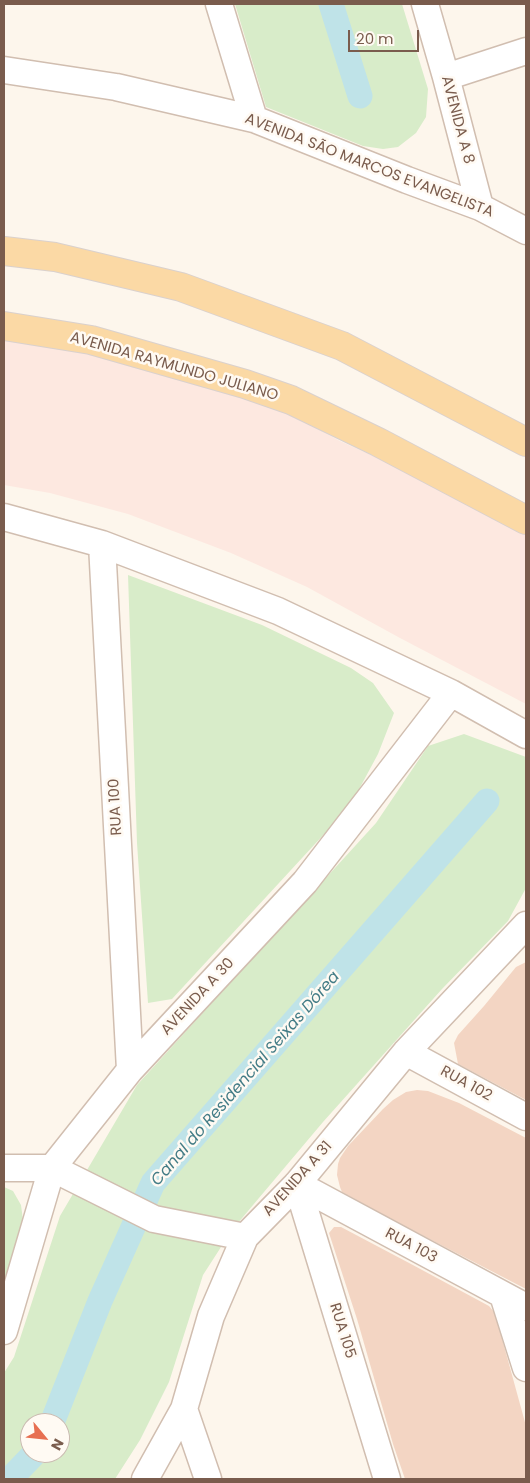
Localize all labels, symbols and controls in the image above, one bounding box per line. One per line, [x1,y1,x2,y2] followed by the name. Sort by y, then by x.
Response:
[350,20,421,52] scale bar
[356,28,394,49] text: 20 m
[437,74,477,166] street label: AVENIDA A 8
[242,110,496,222] street label: AVENIDA SÃO MARCOS EVANGELISTA
[68,329,280,405] street label: AVENIDA RAYMUNDO JULIANO
[106,778,126,836] street label: RUA 100
[158,955,238,1039] street label: AVENIDA A 30
[148,968,344,1190] water label: Canal do Residencial Seixas Dórea
[437,1063,495,1105] street label: RUA 102
[260,1138,336,1220] street label: AVENIDA A 31
[382,1225,440,1267] street label: RUA 103
[325,1301,359,1361] street label: RUA 105
[20,1413,70,1463] north arrow
[46,1435,69,1454] text: N

